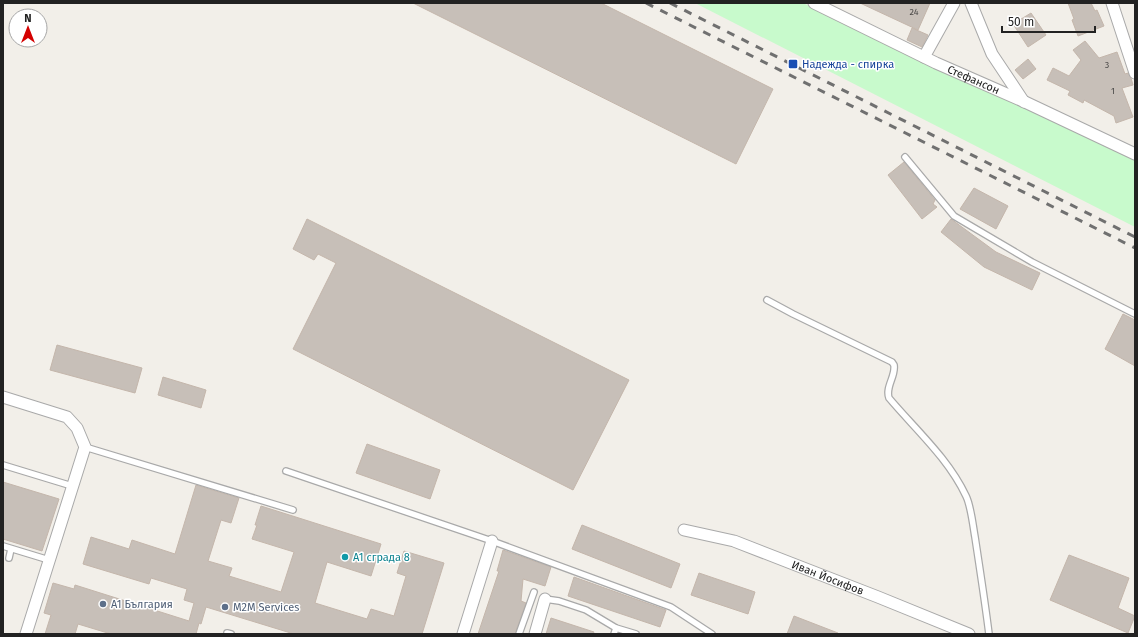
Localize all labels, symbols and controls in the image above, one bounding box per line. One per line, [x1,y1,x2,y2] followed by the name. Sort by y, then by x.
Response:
[909,7,919,17] house number: 24
[8,8,48,48] north arrow
[1002,8,1095,34] scale bar
[24,12,32,25] text: N
[1008,15,1034,29] text: 50 m
[787,58,799,70] marker: Надежда - спирка
[802,58,894,71] place label: Надежда - спирка
[1105,60,1109,70] house number: 3
[945,62,1002,97] street label: Стефансон
[1111,86,1115,96] house number: 1
[353,551,410,564] place label: А1 сграда 8
[340,552,350,562] marker: А1 сграда 8
[790,558,866,597] street label: Иван Йосифов
[111,598,173,611] place label: А1 България
[98,599,108,609] marker: А1 България
[233,601,299,614] place label: M2M Services
[220,602,230,612] marker: M2M Services

